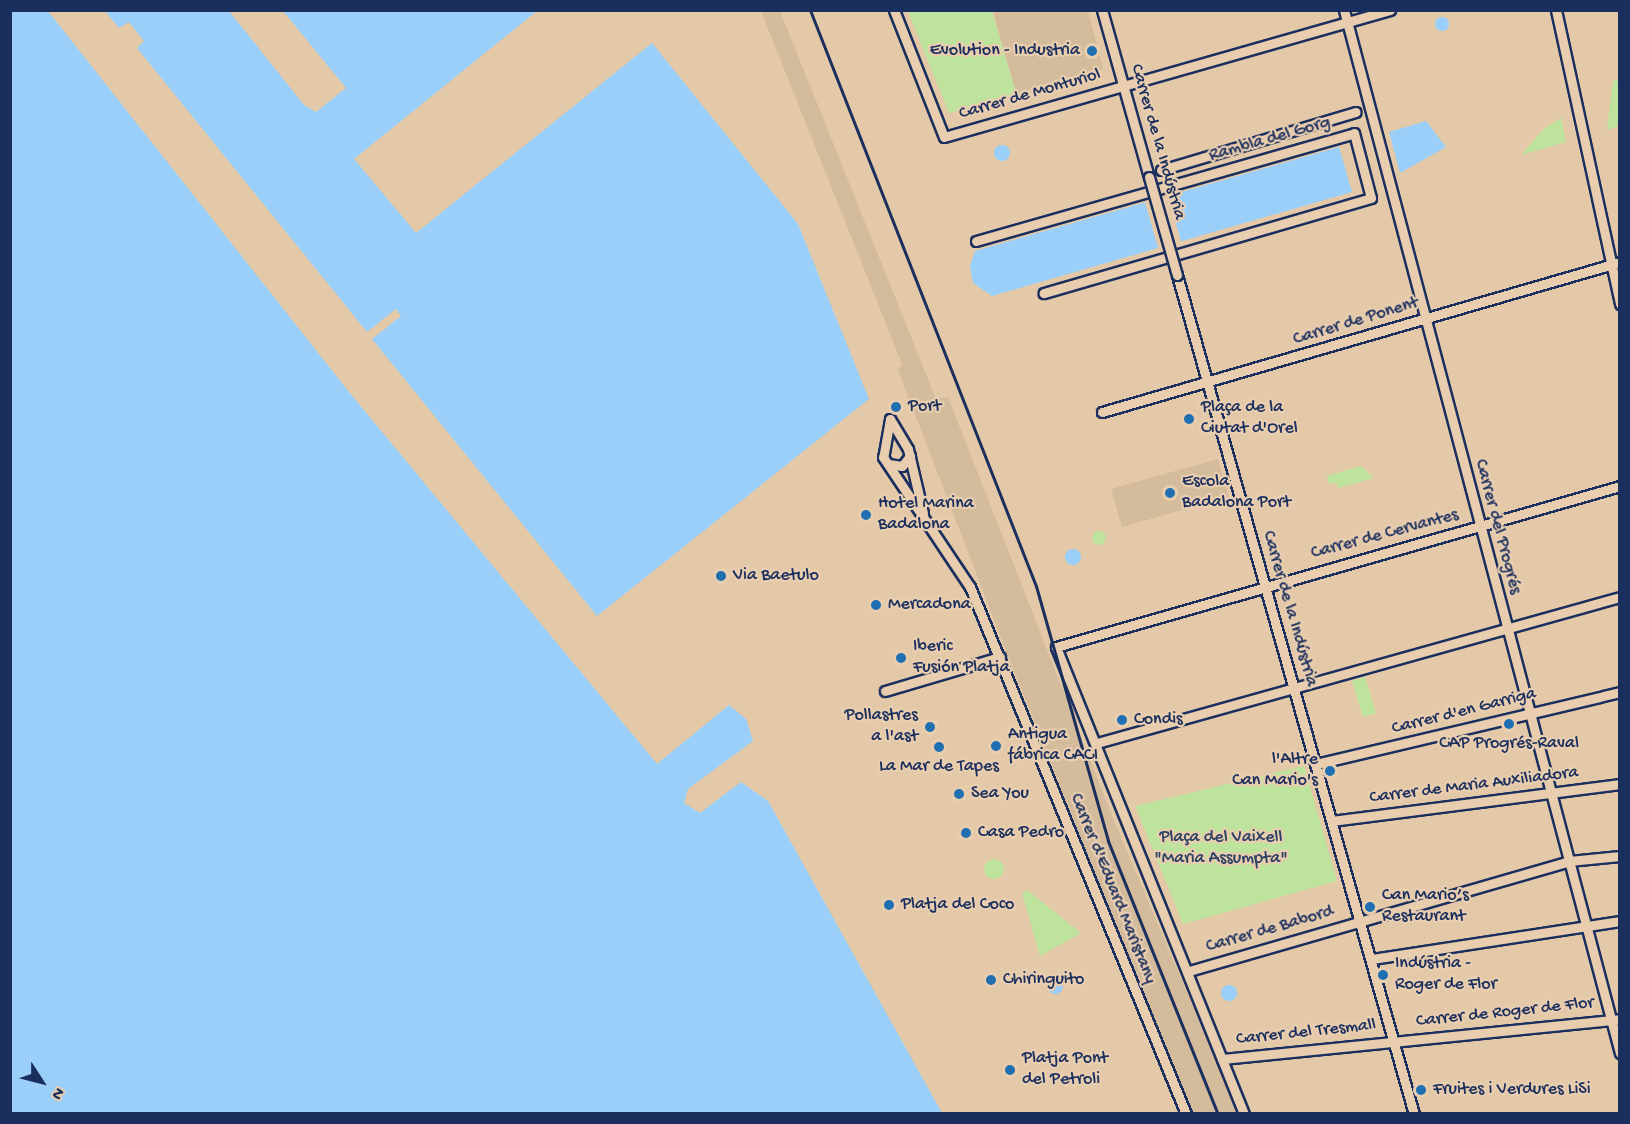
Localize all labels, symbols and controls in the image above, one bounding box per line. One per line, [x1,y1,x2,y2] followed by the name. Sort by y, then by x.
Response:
[930,40,1080,62] place label: Evolution - Industria
[1085,44,1099,58] marker: Evolution - Industria
[1124,62,1190,222] street label: Carrer de la Indústria
[957,64,1103,126] street label: Carrer de Monturiol
[1207,112,1333,168] street label: Rambla del Gorg
[1291,293,1421,351] street label: Carrer de Ponent
[908,396,941,418] place label: Port
[1201,398,1298,440] place label: Plaça de la Ciutat d'Orel
[889,400,903,414] marker: Port
[1182,412,1196,426] marker: Plaça de la Ciutat d'Orel
[1469,457,1525,597] street label: Carrer del Progrés
[1182,472,1291,514] place label: Escola Badalona Port
[1163,486,1177,500] marker: Escola Badalona Port
[878,494,974,536] place label: Hotel Marina Badalona
[1309,505,1461,565] street label: Carrer de Cervantes
[859,508,873,522] marker: Hotel Marina Badalona
[1256,529,1322,689] street label: Carrer de la Indústria
[733,565,819,587] place label: Via Baetulo
[714,569,728,583] marker: Via Baetulo
[888,594,971,616] place label: Mercadona
[869,598,883,612] marker: Mercadona
[913,637,1010,680] place label: Iberic Fusión Platja
[894,651,908,665] marker: Iberic Fusión Platja
[1390,684,1538,740] street label: Carrer d'en Garriga
[845,706,918,748] place label: Pollastres a l'ast
[1134,709,1183,731] place label: Condis
[1115,713,1129,727] marker: Condis
[1502,717,1516,731] marker: CAP Progrés-Raval
[923,720,937,734] marker: Pollastres a l'ast
[1008,725,1098,768] place label: Antigua fábrica CACI
[1439,733,1579,755] place label: CAP Progrés-Raval
[989,739,1003,753] marker: Antigua fábrica CACI
[932,740,946,754] marker: La Mar de Tapes
[1232,750,1318,792] place label: l'Altre Can Mario's
[879,756,999,778] place label: La Mar de Tapes
[1368,762,1580,810] street label: Carrer de Maria Auxiliadora
[1323,764,1337,778] marker: l'Altre Can Mario's
[971,783,1029,805] place label: Sea You
[952,787,966,801] marker: Sea You
[1064,791,1160,987] street label: Carrer d'Eduard Maristany
[978,822,1064,844] place label: Casa Pedro
[959,826,973,840] marker: Casa Pedro
[1154,828,1288,870] park label: Plaça del Vaixell "Maria Assumpta"
[1382,886,1469,928] place label: Can Mario’s Restaurant
[901,894,1014,916] place label: Platja del Coco
[882,898,896,912] marker: Platja del Coco
[1363,900,1377,914] marker: Can Mario’s Restaurant
[1204,901,1336,959] street label: Carrer de Babord
[1395,954,1497,996] place label: Indústria - Roger de Flor
[1376,968,1390,982] marker: Indústria - Roger de Flor
[1003,969,1084,991] place label: Chiringuito
[984,973,998,987] marker: Chiringuito
[1415,993,1595,1033] street label: Carrer de Roger de Flor
[1235,1015,1377,1051] street label: Carrer del Tresmall
[1022,1049,1108,1092] place label: Platja Pont del Petroli
[12,1052,72,1112] north arrow
[1003,1063,1017,1077] marker: Platja Pont del Petroli
[1433,1079,1591,1101] place label: Fruites i Verdures LiSi
[46,1083,68,1103] text: N
[1414,1083,1428,1097] marker: Fruites i Verdures LiSi

